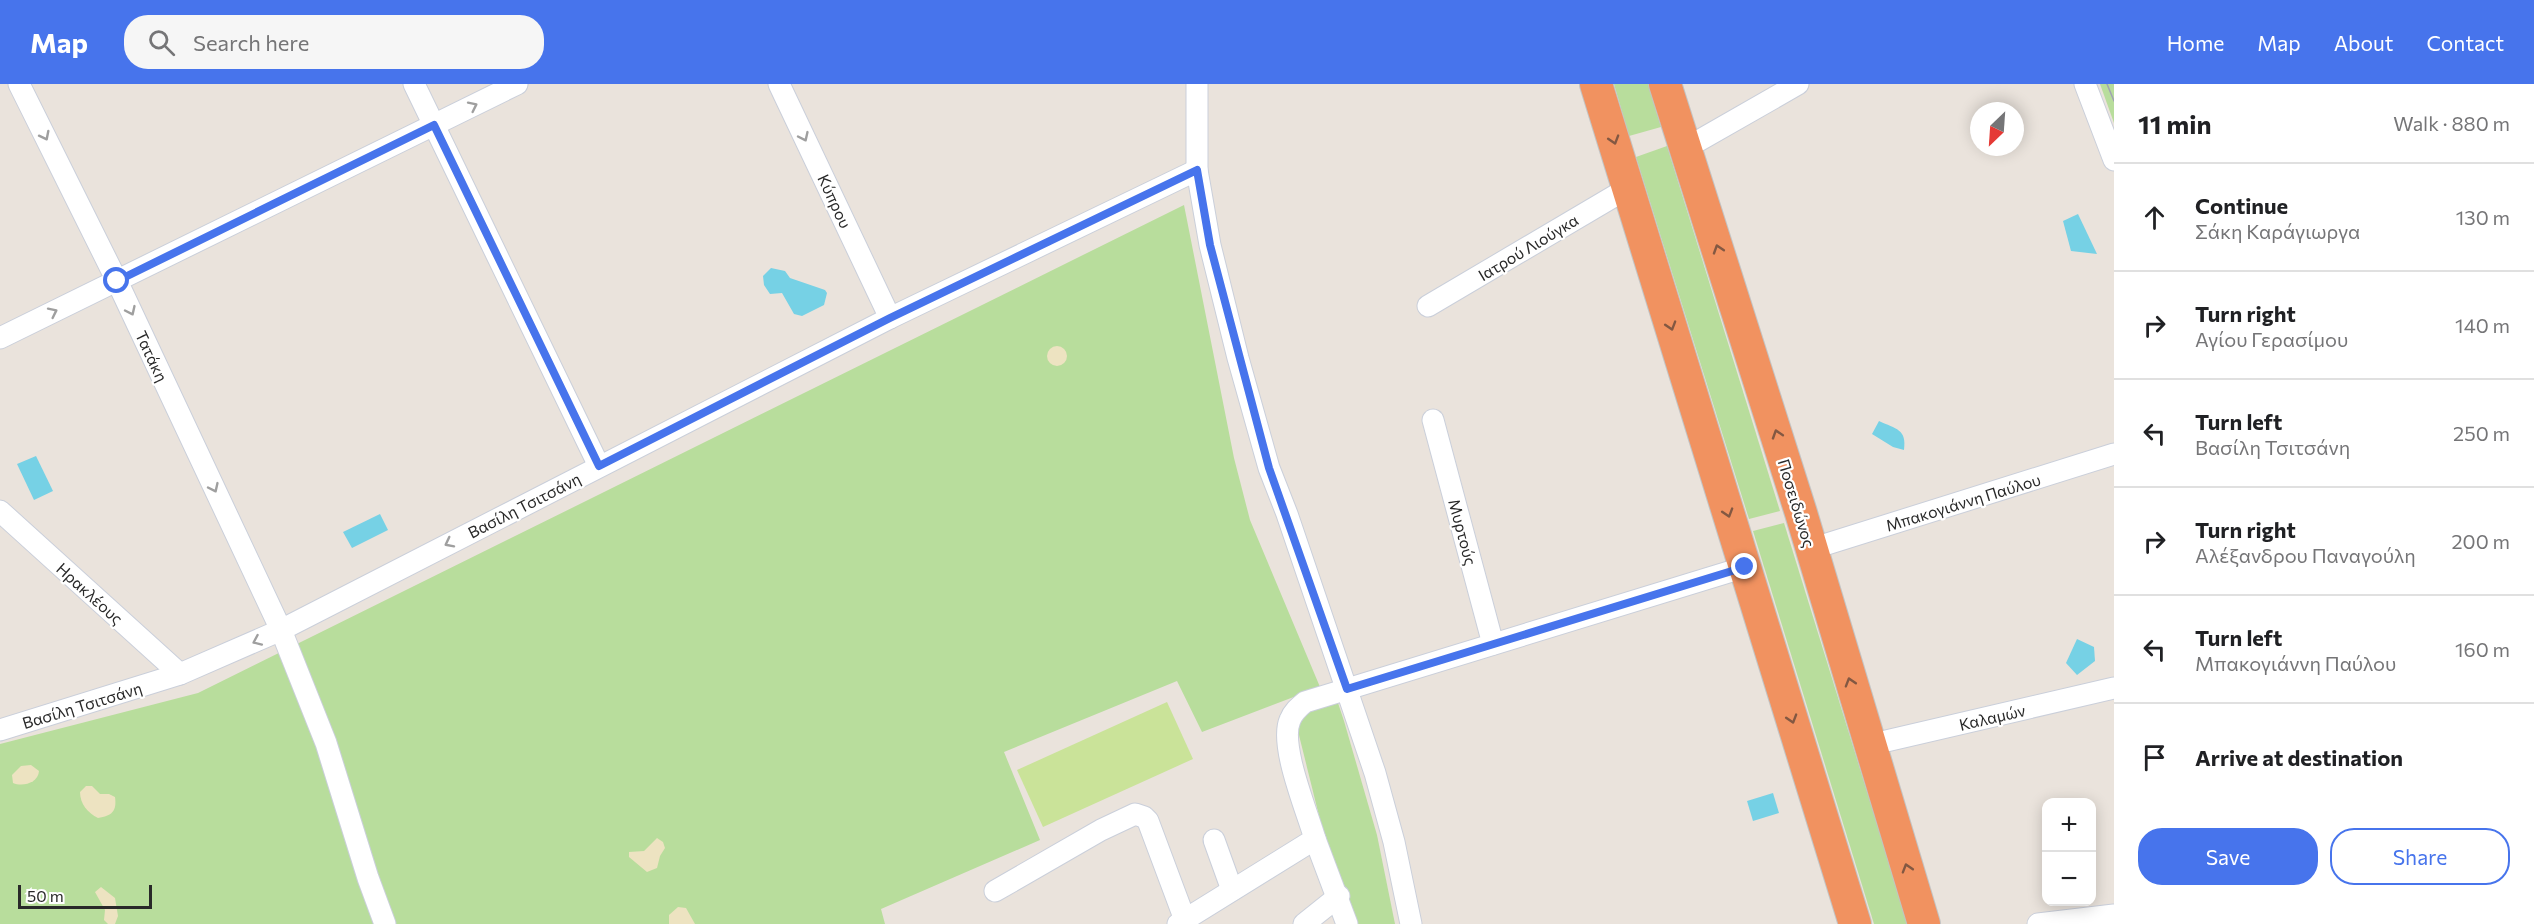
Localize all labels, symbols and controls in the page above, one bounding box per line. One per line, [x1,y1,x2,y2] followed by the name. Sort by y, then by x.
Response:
[124,15,544,69] search box
[30,25,88,59] text: Map
[145,26,178,59] icon: search
[193,29,309,56] text: Search here
[2167,30,2224,55] text: Home
[2257,30,2301,55] text: Map
[2334,30,2393,55] text: About
[2426,30,2504,55] text: Contact
[466,102,477,113] one-way arrow
[1970,102,2024,156] north arrow
[2138,108,2211,139] text: 11 min
[2393,111,2510,135] text: Walk · 880 m
[37,130,49,141] one-way arrow
[797,130,809,141] one-way arrow
[1606,134,1619,145] one-way arrow
[814,171,856,231] street label: Κύπρου
[2195,192,2288,219] text: Continue
[2138,201,2171,234] icon: ahead
[2456,205,2510,229] text: 130 m
[1474,210,1582,284] street label: Ιατρού Λιούγκα
[2195,219,2360,243] text: Σάκη Καράγιωργα
[1712,244,1725,255] one-way arrow
[103,267,129,293] route start
[2195,300,2296,327] text: Turn right
[124,305,136,316] one-way arrow
[46,308,57,320] one-way arrow
[2138,309,2171,342] icon: right
[2455,313,2510,337] text: 140 m
[1664,320,1676,331] one-way arrow
[132,327,172,385] street label: Τατάκη
[2195,327,2348,351] text: Αγίου Γερασίμου
[2195,408,2282,435] text: Turn left
[2138,417,2171,450] icon: left
[2453,421,2510,445] text: 250 m
[1771,429,1784,440] one-way arrow
[2195,435,2350,459] text: Βασίλη Τσιτσάνη
[1775,457,1819,550] street label: Ποσειδώνος
[464,468,584,542] street label: Βασίλη Τσιτσάνη
[1883,469,2043,535] street label: Μπακογιάννη Παύλου
[207,481,219,492] one-way arrow
[1445,497,1481,567] street label: Μυρτούς
[1721,507,1733,518] one-way arrow
[2195,516,2296,543] text: Turn right
[2138,525,2171,558] icon: right
[2452,529,2510,553] text: 200 m
[445,536,456,548] one-way arrow
[2195,543,2416,567] text: Αλέξανδρου Παναγούλη
[1731,553,1757,579] route end
[53,558,127,628] street label: Ηρακλέους
[2195,624,2282,651] text: Turn left
[2138,633,2171,666] icon: left
[252,634,263,646] one-way arrow
[2455,637,2510,661] text: 160 m
[2195,651,2396,675] text: Μπακογιάννη Παύλου
[1845,677,1857,687] one-way arrow
[20,678,144,732] street label: Βασίλη Τσιτσάνη
[1957,700,2027,734] street label: Καλαμών
[1785,713,1797,724] one-way arrow
[2138,741,2171,774] icon: arrive
[2195,744,2403,771] text: Arrive at destination
[2042,798,2096,906] map controls
[2042,798,2096,852] button: +
[2138,828,2318,885] button: Save
[2330,828,2510,885] button: Share
[2042,852,2096,906] button: −
[1902,863,1914,874] one-way arrow
[18,882,152,910] scale bar
[27,886,64,905] text: 50 m

